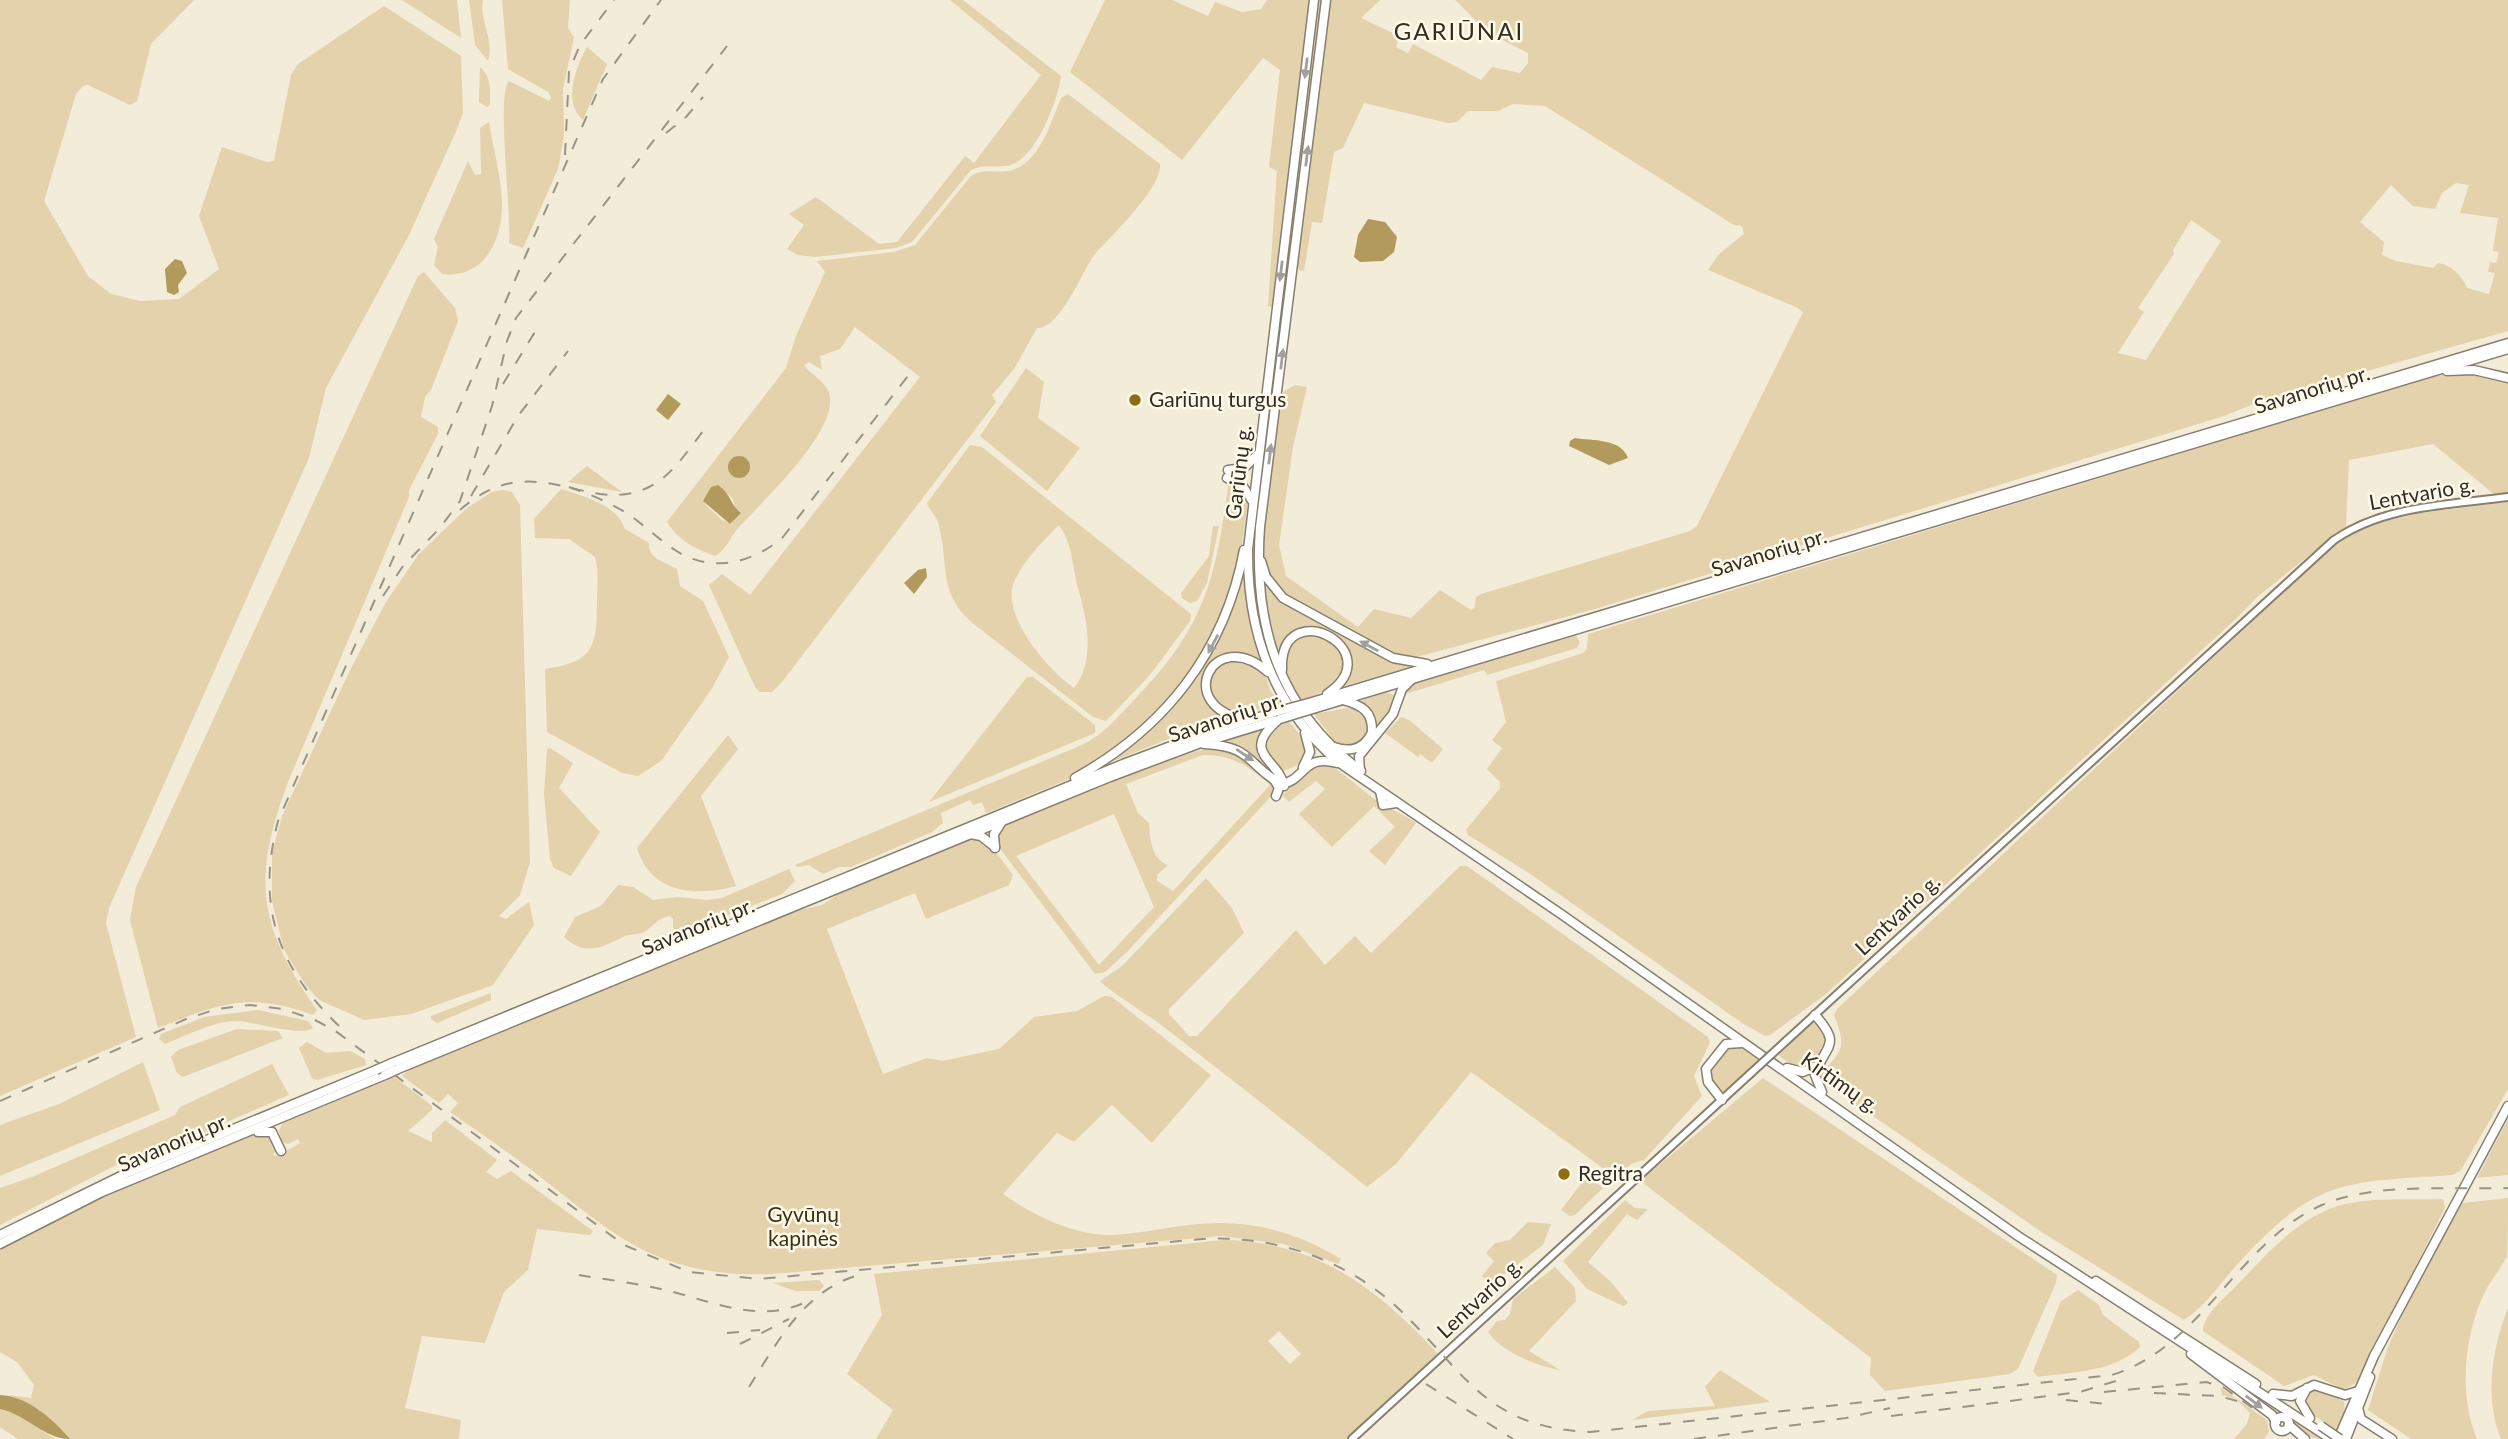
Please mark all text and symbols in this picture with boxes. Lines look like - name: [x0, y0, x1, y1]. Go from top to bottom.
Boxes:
- district label: GARIŪNAI: [1394, 16, 1524, 45]
- one-way arrow: [1300, 57, 1311, 79]
- one-way arrow: [1301, 145, 1312, 167]
- one-way arrow: [1275, 260, 1286, 282]
- one-way arrow: [1276, 348, 1287, 370]
- street label: Savanorių pr.: [2251, 359, 2372, 418]
- place label: Gariūnų turgus: [1149, 386, 1286, 411]
- marker: Gariūnų turgus: [1127, 392, 1143, 408]
- street label: Gariūnų g.: [1219, 423, 1256, 520]
- one-way arrow: [1265, 442, 1276, 464]
- street label: Lentvario g.: [2367, 471, 2477, 514]
- street label: Savanorių pr.: [1708, 522, 1829, 581]
- one-way arrow: [1207, 634, 1218, 654]
- one-way arrow: [1359, 640, 1379, 651]
- street label: Savanorių pr.: [1165, 686, 1286, 747]
- one-way arrow: [1236, 748, 1254, 762]
- street label: Lentvario g.: [1849, 868, 1945, 960]
- street label: Savanorių pr.: [637, 892, 757, 960]
- street label: Kirtimų g.: [1797, 1046, 1885, 1118]
- street label: Savanorių pr.: [114, 1107, 233, 1176]
- place label: Regitra: [1578, 1160, 1643, 1185]
- marker: Regitra: [1556, 1166, 1572, 1182]
- park label: Gyvūnų kapinės: [767, 1201, 839, 1250]
- street label: Lentvario g.: [1431, 1251, 1527, 1343]
- one-way arrow: [2245, 1395, 2264, 1409]

